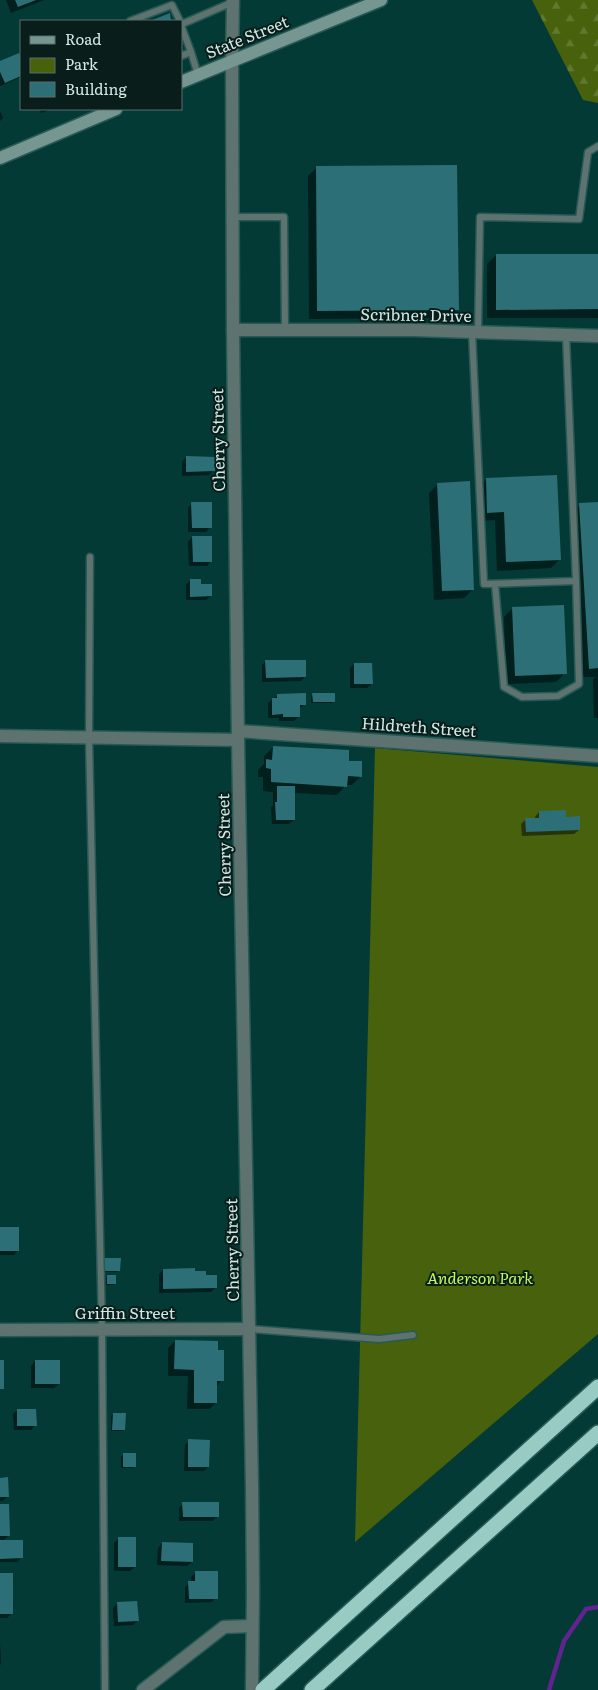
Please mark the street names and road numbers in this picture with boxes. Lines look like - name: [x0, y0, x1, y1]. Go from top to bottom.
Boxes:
- street label: State Street: [202, 8, 292, 64]
- street label: Scribner Drive: [360, 301, 472, 327]
- street label: Cherry Street: [204, 388, 230, 492]
- street label: Hildreth Street: [361, 710, 478, 742]
- street label: Cherry Street: [210, 793, 236, 897]
- street label: Cherry Street: [218, 1198, 244, 1302]
- street label: Griffin Street: [75, 1300, 176, 1324]

